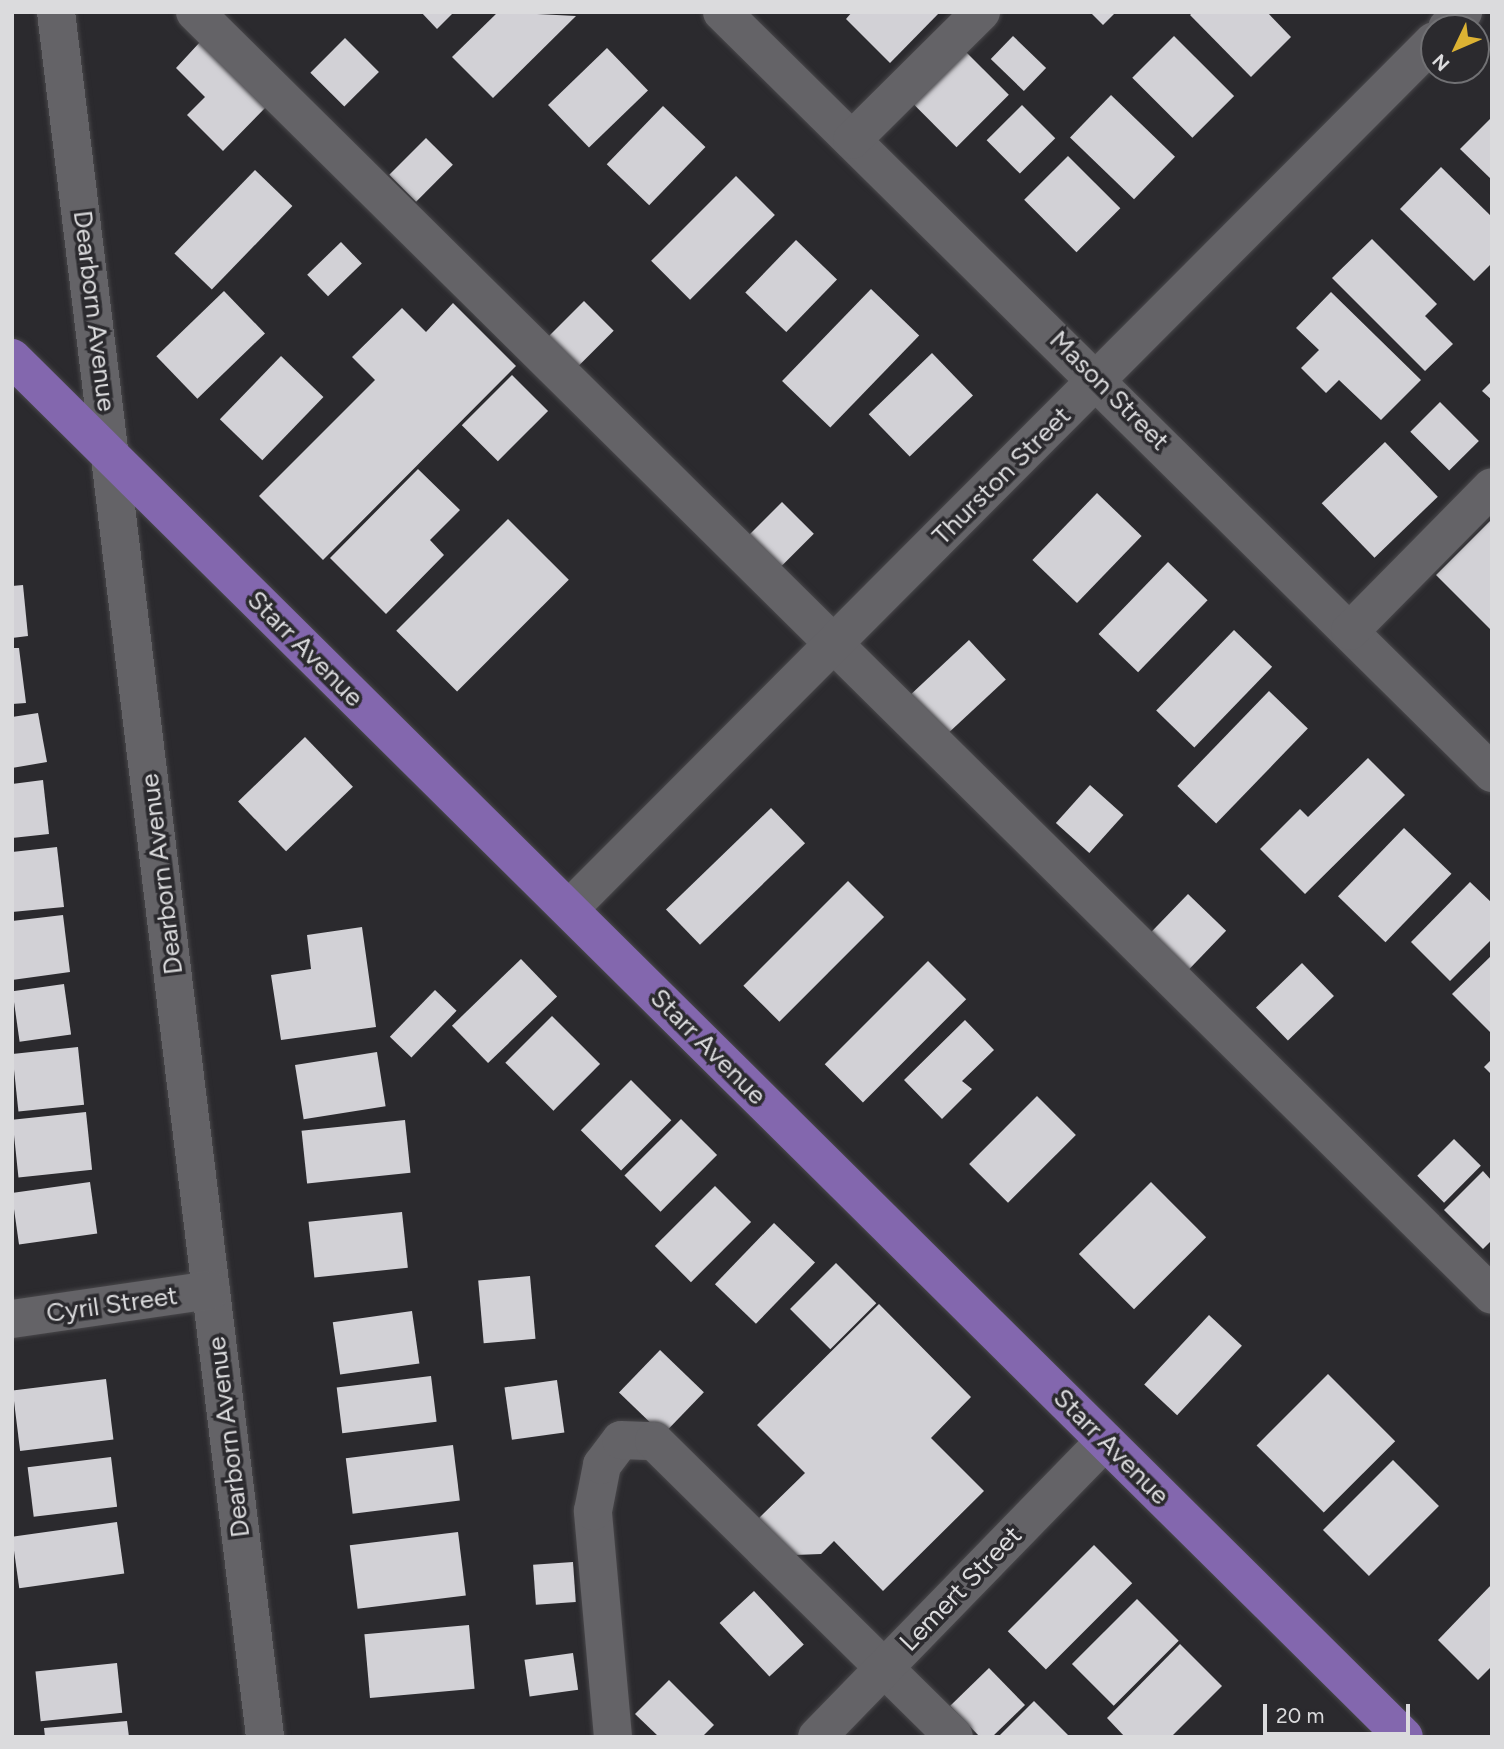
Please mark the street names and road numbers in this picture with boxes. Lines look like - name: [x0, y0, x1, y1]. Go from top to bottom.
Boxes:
- street label: Dearborn Avenue: [66, 209, 122, 413]
- street label: Mason Street: [1043, 325, 1175, 457]
- street label: Thurston Street: [926, 400, 1078, 552]
- street label: Starr Avenue: [241, 585, 369, 713]
- street label: Dearborn Avenue: [134, 772, 190, 976]
- street label: Starr Avenue: [644, 983, 772, 1111]
- street label: Cyril Street: [44, 1280, 180, 1330]
- street label: Dearborn Avenue: [201, 1335, 257, 1539]
- street label: Starr Avenue: [1047, 1383, 1175, 1511]
- street label: Lemert Street: [894, 1520, 1028, 1658]

